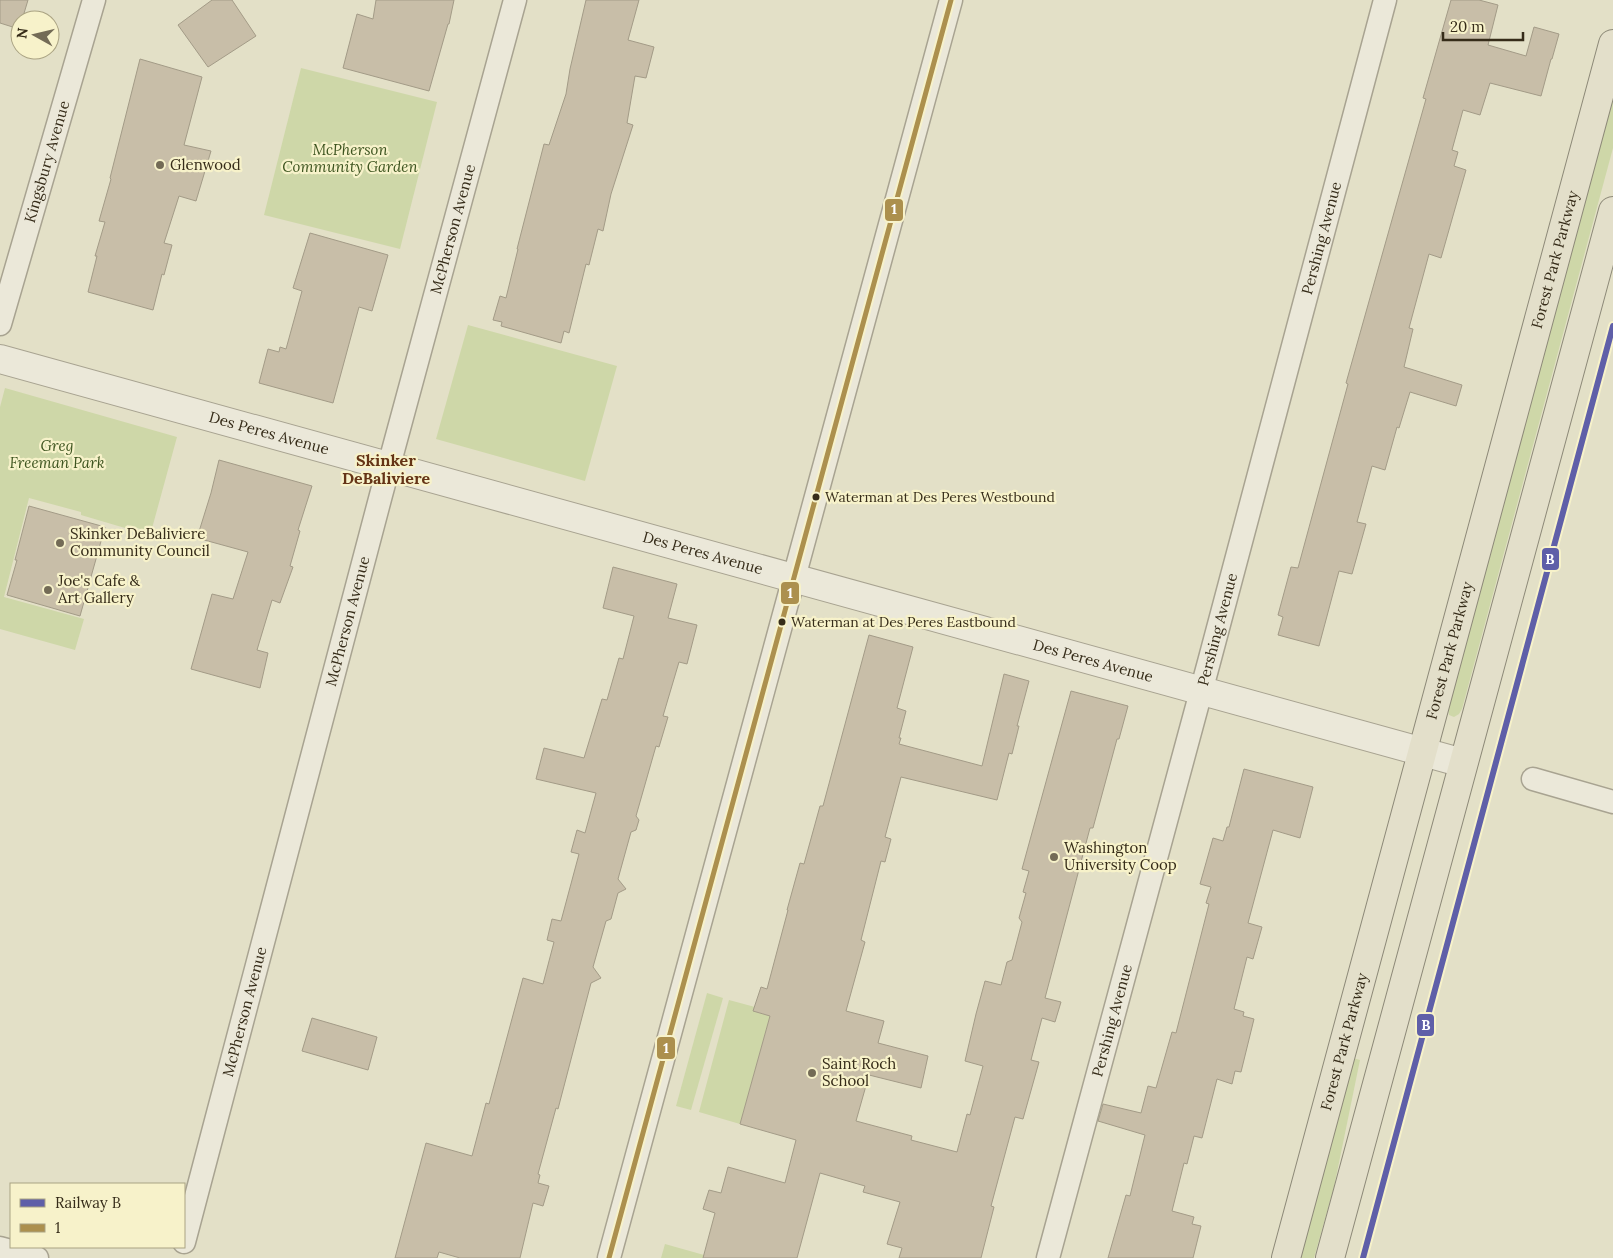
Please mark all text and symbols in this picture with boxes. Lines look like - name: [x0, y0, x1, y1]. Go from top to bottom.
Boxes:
- north arrow: [10, 10, 60, 60]
- scale bar: [1443, 10, 1523, 42]
- text: 20 m: [1450, 17, 1485, 36]
- text: N: [12, 26, 32, 40]
- street label: Kingsbury Avenue: [20, 98, 73, 225]
- park label: McPherson Community Garden: [282, 140, 418, 176]
- place label: Glenwood: [170, 155, 241, 174]
- marker: Glenwood: [154, 159, 166, 171]
- street label: McPherson Avenue: [426, 162, 479, 296]
- street label: Pershing Avenue: [1297, 179, 1345, 296]
- street label: Forest Park Parkway: [1527, 188, 1582, 330]
- line badge: 1: [884, 198, 904, 222]
- text: 1: [891, 200, 897, 218]
- street label: Des Peres Avenue: [207, 407, 331, 458]
- park label: Greg Freeman Park: [9, 436, 105, 472]
- district label: Skinker DeBaliviere: [342, 450, 430, 488]
- place label: Waterman at Des Peres Westbound: [825, 488, 1055, 506]
- marker: Waterman at Des Peres Westbound: [811, 492, 821, 502]
- place label: Skinker DeBaliviere Community Council: [70, 524, 210, 560]
- street label: Des Peres Avenue: [641, 527, 765, 578]
- marker: Skinker DeBaliviere Community Council: [54, 537, 66, 549]
- line badge: B: [1541, 547, 1560, 571]
- text: B: [1545, 550, 1555, 568]
- street label: McPherson Avenue: [321, 554, 373, 688]
- place label: Joe's Cafe & Art Gallery: [57, 571, 141, 607]
- street label: Pershing Avenue: [1193, 571, 1241, 688]
- street label: Forest Park Parkway: [1421, 579, 1477, 721]
- line badge: 1: [780, 581, 800, 605]
- marker: Joe's Cafe & Art Gallery: [42, 584, 54, 596]
- text: 1: [787, 584, 793, 602]
- place label: Waterman at Des Peres Eastbound: [791, 613, 1016, 631]
- marker: Waterman at Des Peres Eastbound: [777, 617, 787, 627]
- street label: Des Peres Avenue: [1031, 635, 1155, 686]
- place label: Washington University Coop: [1064, 838, 1177, 874]
- marker: Washington University Coop: [1048, 851, 1060, 863]
- street label: McPherson Avenue: [218, 945, 270, 1079]
- street label: Pershing Avenue: [1087, 962, 1136, 1079]
- street label: Forest Park Parkway: [1316, 971, 1371, 1113]
- line badge: B: [1416, 1013, 1435, 1037]
- text: B: [1421, 1016, 1431, 1034]
- line badge: 1: [656, 1036, 676, 1060]
- text: 1: [663, 1039, 669, 1057]
- place label: Saint Roch School: [822, 1054, 896, 1090]
- marker: Saint Roch School: [806, 1067, 818, 1079]
- legend: [10, 1183, 185, 1248]
- text: Railway B: [55, 1193, 121, 1212]
- text: 1: [55, 1218, 60, 1237]

